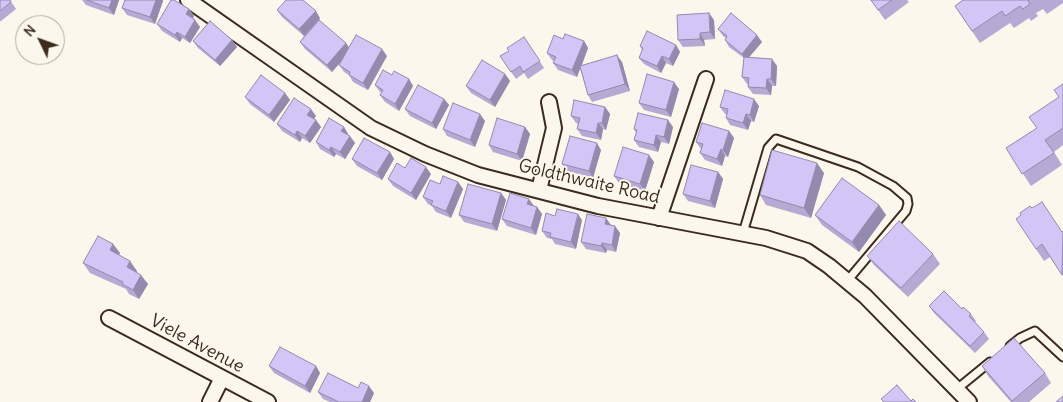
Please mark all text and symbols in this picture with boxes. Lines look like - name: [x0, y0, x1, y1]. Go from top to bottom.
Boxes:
- north arrow: [15, 15, 65, 65]
- text: N: [20, 21, 40, 40]
- street label: Goldthwaite Road: [516, 155, 662, 209]
- street label: Viele Avenue: [146, 310, 248, 378]

